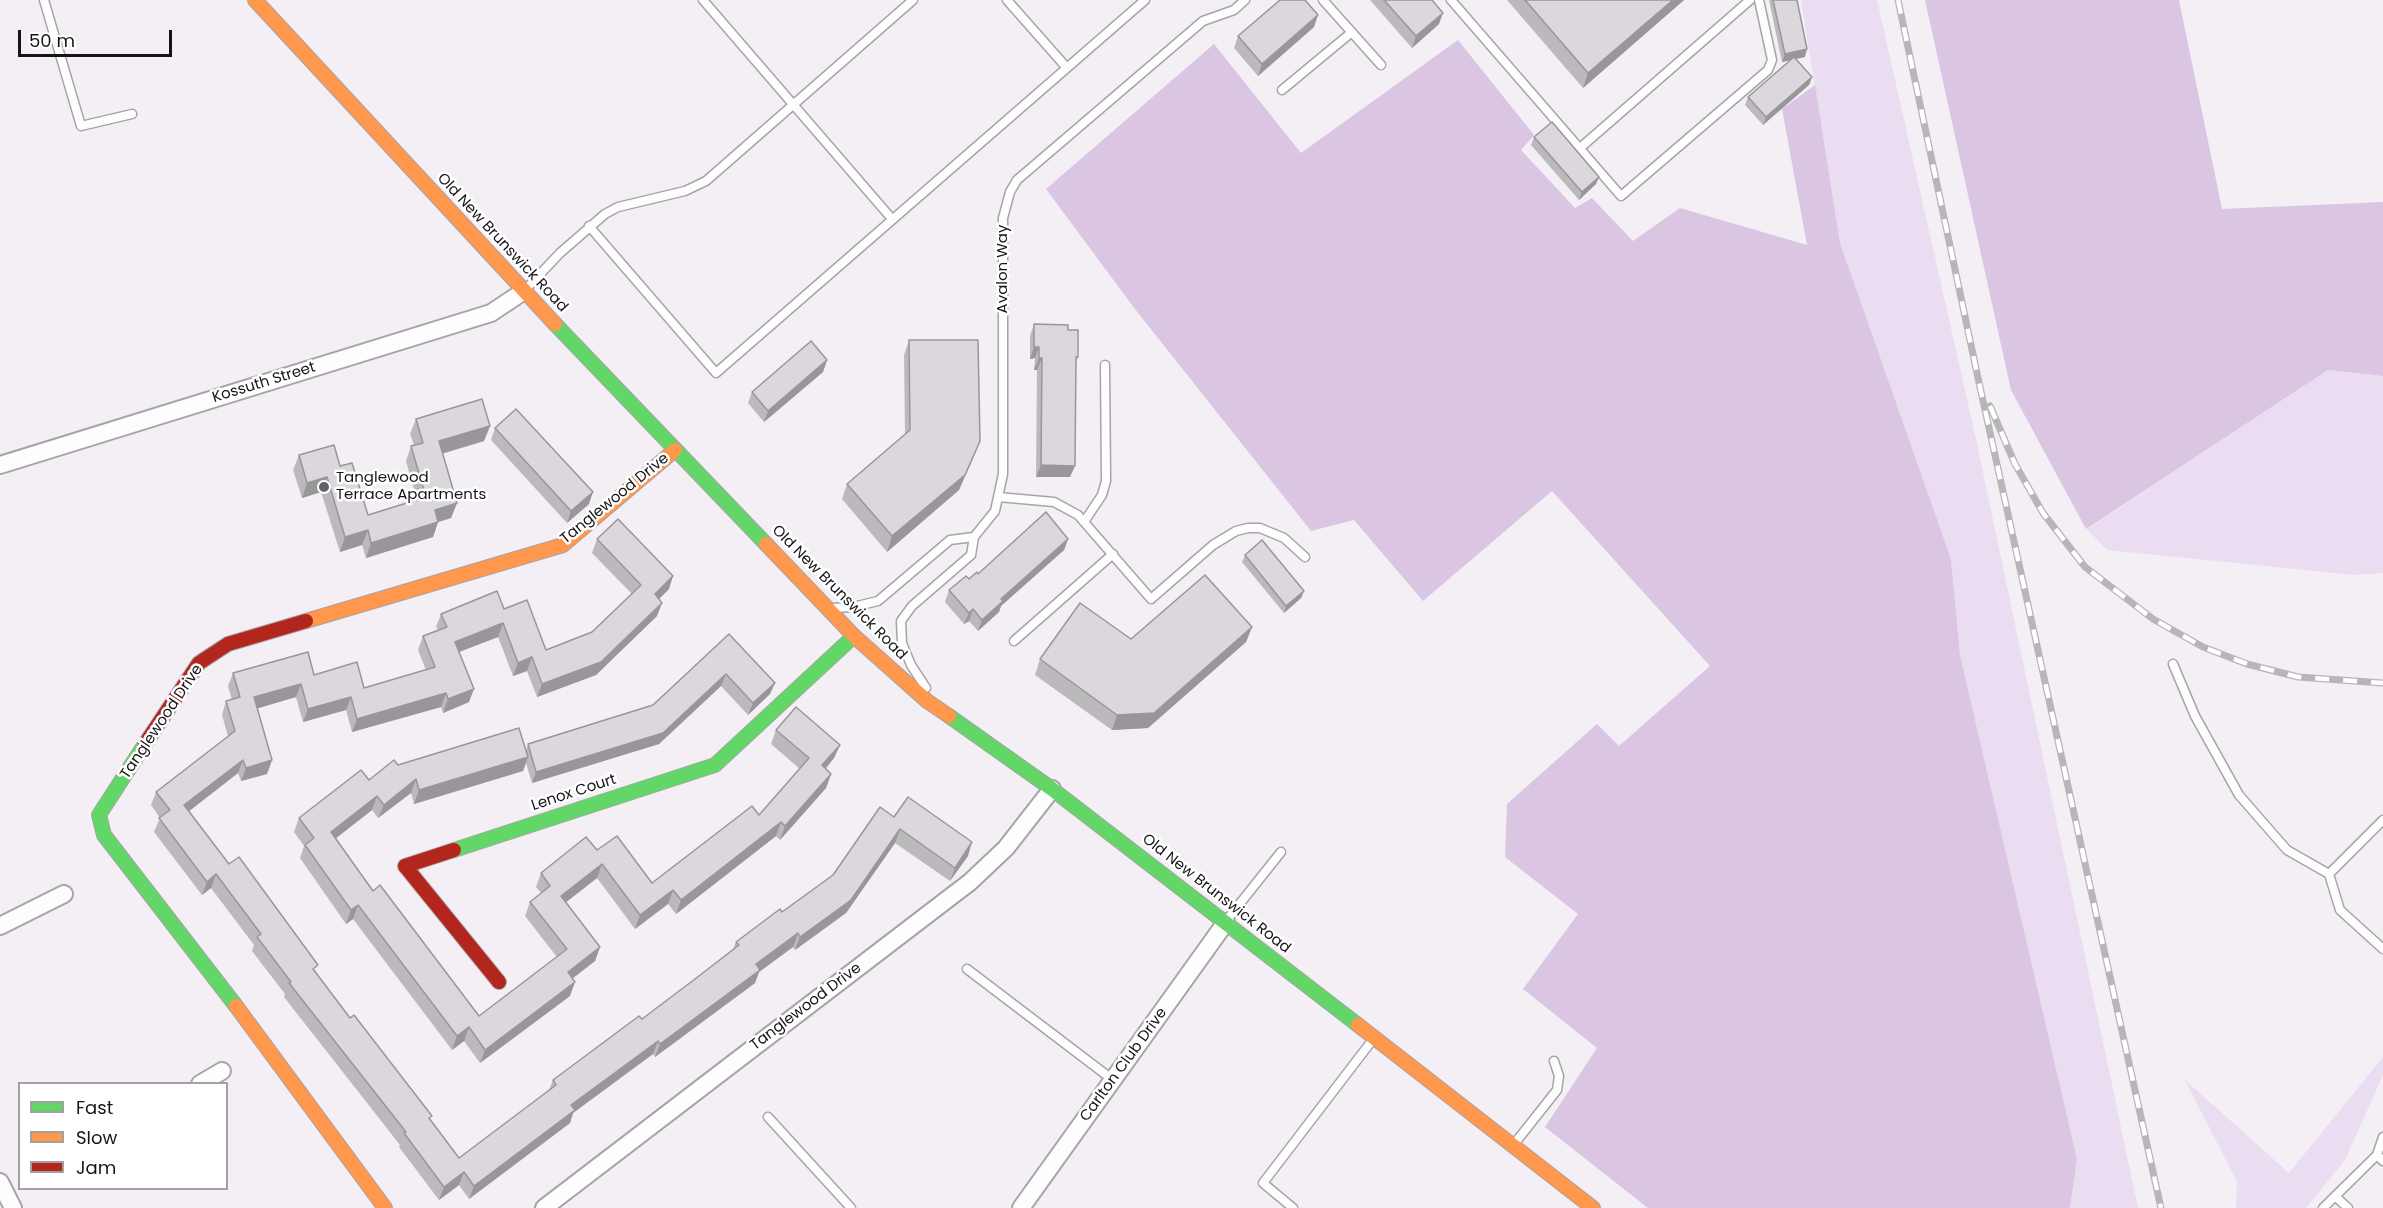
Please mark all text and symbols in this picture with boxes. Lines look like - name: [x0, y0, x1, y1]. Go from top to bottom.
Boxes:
- scale bar: [21, 18, 176, 56]
- text: 50 m: [29, 28, 75, 53]
- street label: Old New Brunswick Road: [433, 170, 571, 316]
- street label: Avalon Way: [994, 225, 1012, 313]
- street label: Kossuth Street: [210, 359, 318, 407]
- street label: Tanglewood Drive: [557, 450, 673, 548]
- place label: Tanglewood Terrace Apartments: [336, 469, 486, 504]
- marker: Tanglewood Terrace Apartments: [317, 480, 331, 494]
- street label: Old New Brunswick Road: [768, 522, 910, 664]
- street label: Tanglewood Drive: [117, 661, 207, 783]
- street label: Lenox Court: [529, 771, 619, 815]
- street label: Old New Brunswick Road: [1138, 830, 1294, 958]
- street label: Tanglewood Drive: [747, 959, 865, 1055]
- street label: Carlton Club Drive: [1077, 1005, 1171, 1125]
- legend: [18, 1082, 228, 1190]
- text: Fast: [76, 1095, 113, 1120]
- text: Slow: [76, 1125, 117, 1150]
- text: Jam: [76, 1155, 116, 1180]

